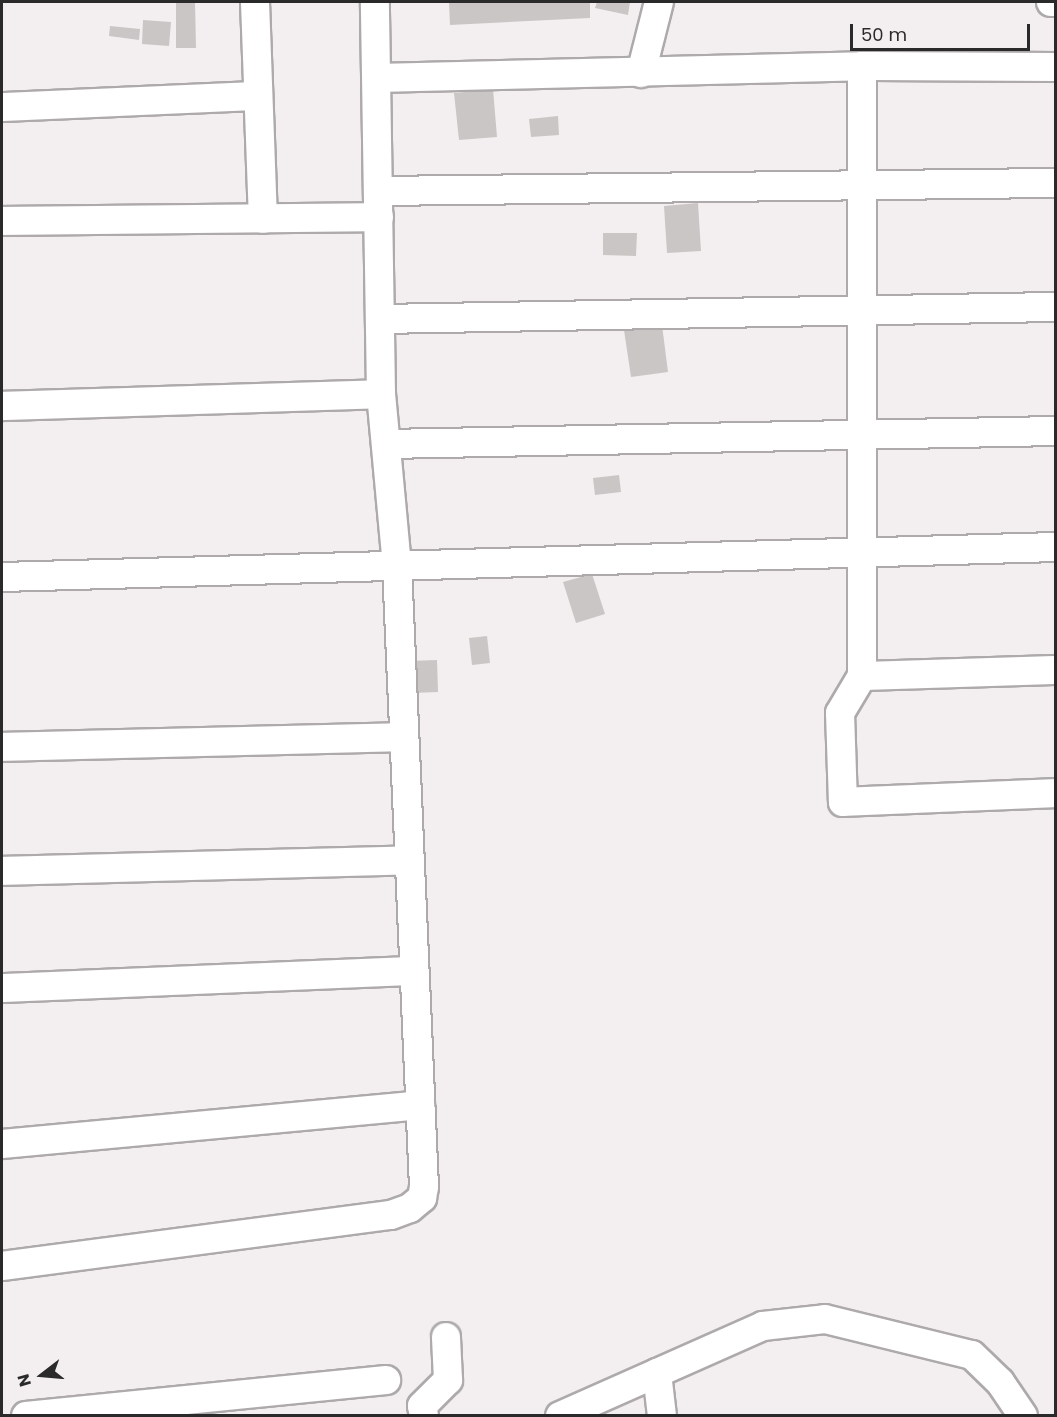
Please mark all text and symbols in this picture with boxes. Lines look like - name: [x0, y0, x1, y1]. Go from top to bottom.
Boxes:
- scale bar: [853, 12, 1033, 50]
- text: 50 m: [861, 22, 907, 47]
- north arrow: [12, 1345, 72, 1405]
- text: N: [12, 1371, 37, 1389]

